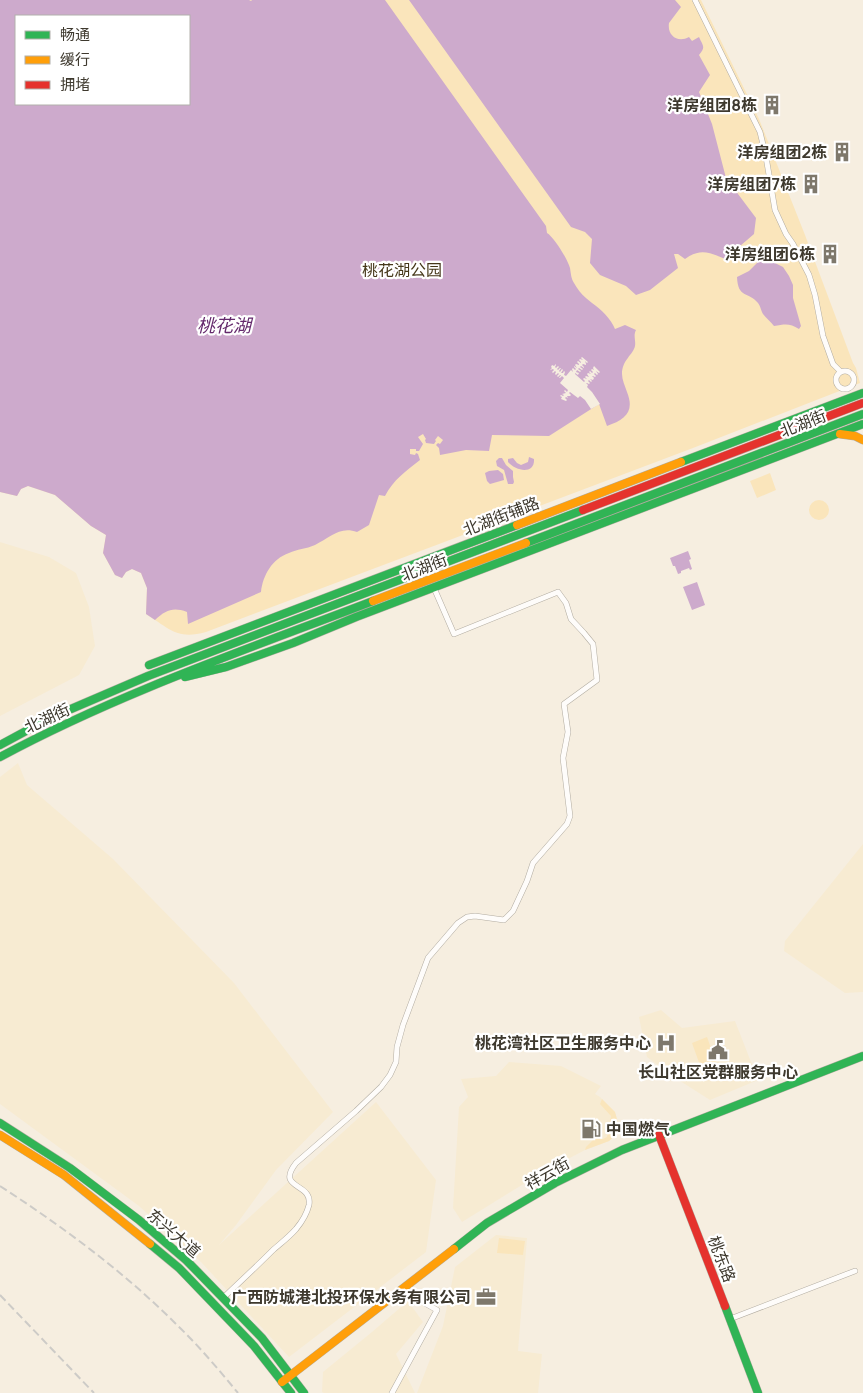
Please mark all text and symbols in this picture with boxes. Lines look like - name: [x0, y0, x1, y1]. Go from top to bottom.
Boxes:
- legend: [15, 15, 190, 105]
- text: 畅通: [60, 24, 90, 45]
- text: 缓行: [60, 49, 90, 70]
- text: 拥堵: [60, 74, 90, 95]
- place label: 洋房组团8栋: [667, 94, 757, 116]
- building icon: 洋房组团8栋: [761, 94, 783, 116]
- place label: 洋房组团2栋: [737, 141, 827, 163]
- building icon: 洋房组团2栋: [831, 141, 853, 163]
- place label: 洋房组团7栋: [707, 173, 796, 195]
- building icon: 洋房组团7栋: [800, 173, 822, 195]
- place label: 洋房组团6栋: [725, 243, 815, 265]
- building icon: 洋房组团6栋: [819, 243, 841, 265]
- park label: 桃花湖公园: [362, 259, 442, 281]
- water label: 桃花湖: [197, 313, 254, 337]
- street label: 北湖街: [777, 404, 829, 442]
- street label: 北湖街辅路: [460, 491, 542, 541]
- street label: 北湖街: [398, 548, 450, 586]
- street label: 北湖街: [21, 698, 73, 738]
- place label: 桃花湾社区卫生服务中心: [475, 1032, 651, 1054]
- hospital icon: 桃花湾社区卫生服务中心: [655, 1032, 677, 1054]
- public building icon: 长山社区党群服务中心: [707, 1039, 729, 1061]
- place label: 长山社区党群服务中心: [638, 1061, 798, 1083]
- fuel station icon: 中国燃气: [580, 1118, 602, 1140]
- place label: 中国燃气: [606, 1118, 670, 1140]
- street label: 祥云街: [521, 1152, 573, 1194]
- street label: 东兴大道: [143, 1204, 205, 1262]
- street label: 桃东路: [703, 1233, 741, 1285]
- place label: 广西防城港北投环保水务有限公司: [231, 1286, 471, 1308]
- office icon: 广西防城港北投环保水务有限公司: [475, 1286, 497, 1308]

